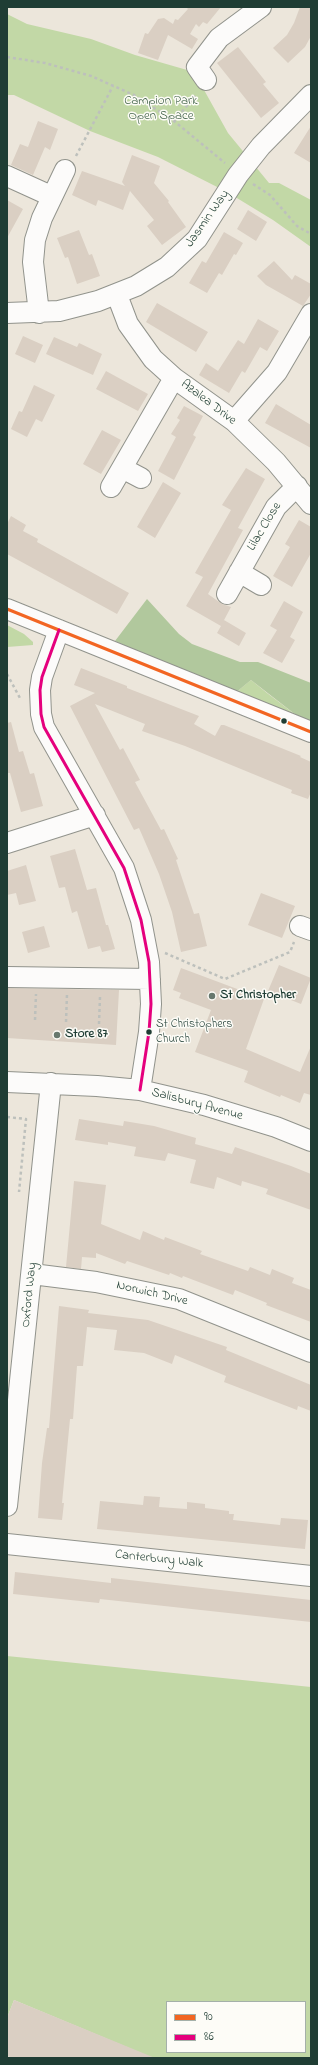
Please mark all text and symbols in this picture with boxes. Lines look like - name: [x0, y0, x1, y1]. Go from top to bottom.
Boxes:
- park label: Campion Park Open Space: [124, 94, 198, 125]
- street label: Jasmin Way: [183, 187, 233, 251]
- street label: Azalea Drive: [177, 377, 239, 429]
- street label: Lilac Close: [244, 500, 286, 554]
- unlabelled marker: [279, 716, 289, 726]
- place label: St Christopher: [220, 988, 296, 1004]
- marker: St Christopher: [207, 991, 217, 1001]
- place label: St Christophers Church: [156, 1018, 232, 1046]
- place label: Store 87: [65, 1027, 108, 1043]
- marker: St Christophers Church: [144, 1027, 154, 1037]
- marker: Store 87: [52, 1030, 62, 1040]
- street label: Salisbury Avenue: [150, 1085, 244, 1125]
- street label: Oxford Way: [19, 1262, 41, 1328]
- street label: Norwich Drive: [115, 1278, 189, 1310]
- street label: Canterbury Walk: [114, 1548, 204, 1572]
- legend: [166, 2001, 306, 2053]
- text: 90: [204, 2008, 213, 2026]
- text: 86: [204, 2028, 214, 2046]

